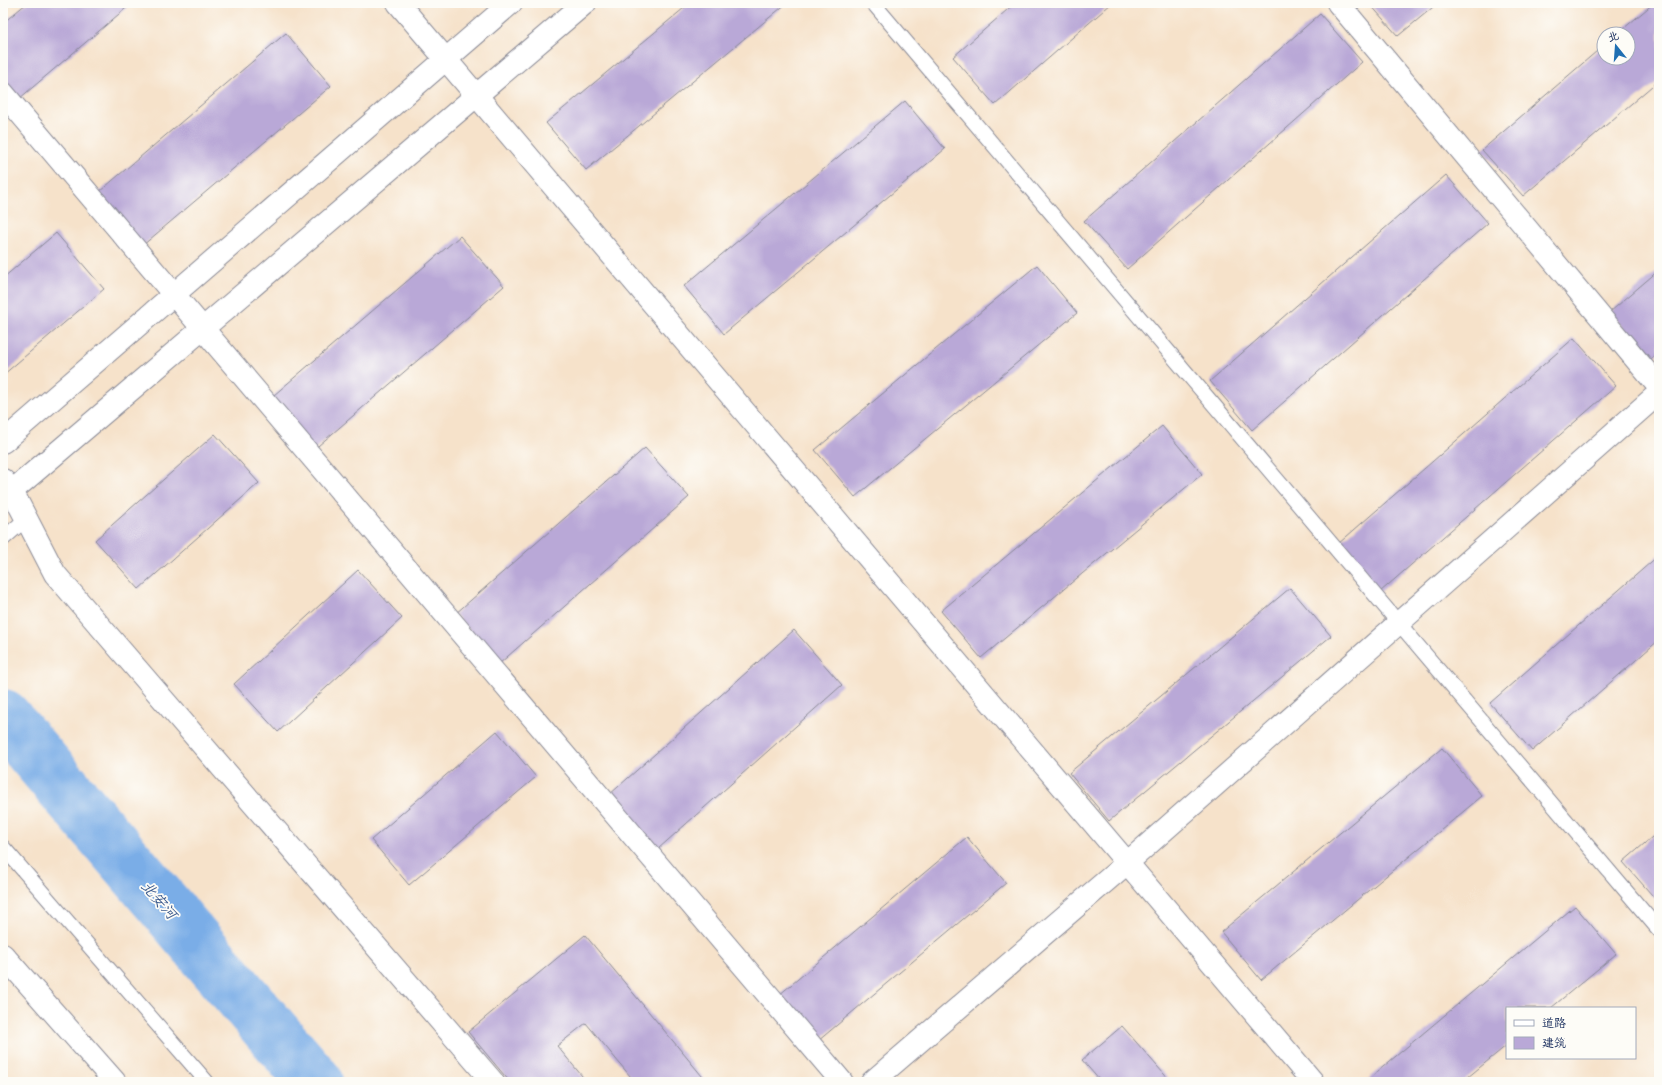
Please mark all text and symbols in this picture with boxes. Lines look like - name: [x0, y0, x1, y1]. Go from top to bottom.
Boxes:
- north arrow: [1596, 26, 1636, 66]
- text: 北: [1606, 29, 1620, 45]
- water label: 北安河: [137, 877, 183, 926]
- legend: [1506, 1007, 1636, 1059]
- text: 道路: [1542, 1016, 1566, 1031]
- text: 建筑: [1542, 1036, 1566, 1051]

